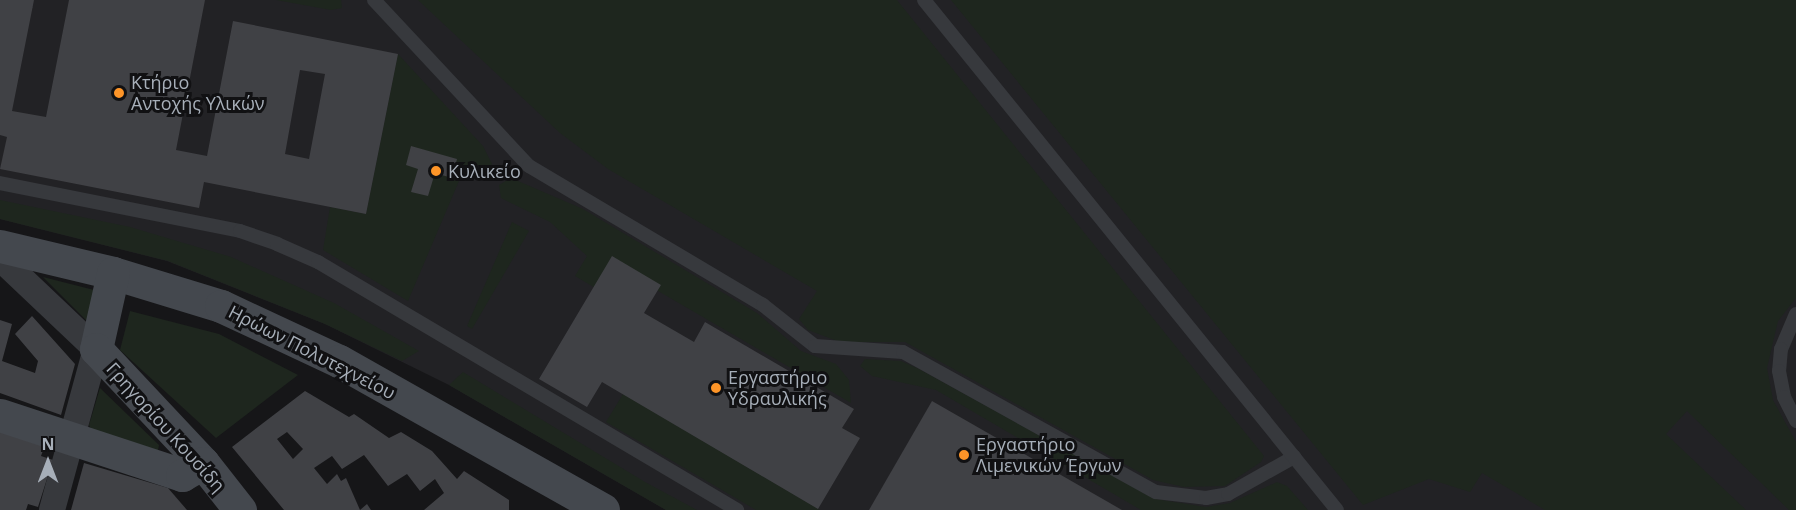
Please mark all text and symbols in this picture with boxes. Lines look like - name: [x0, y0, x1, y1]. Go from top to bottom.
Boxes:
- place label: Κτήριο Αντοχής Υλικών: [131, 72, 265, 115]
- marker: Κτήριο Αντοχής Υλικών: [112, 86, 126, 100]
- place label: Κυλικείο: [448, 160, 521, 182]
- marker: Κυλικείο: [429, 164, 443, 178]
- street label: Ηρώων Πολυτεχνείου: [225, 301, 399, 403]
- street label: Γρηγορίου Κουσίδη: [102, 358, 230, 496]
- place label: Εργαστήριο Υδραυλικής: [728, 367, 827, 410]
- marker: Εργαστήριο Υδραυλικής: [709, 381, 723, 395]
- north arrow: [18, 432, 78, 492]
- text: N: [41, 433, 55, 455]
- place label: Εργαστήριο Λιμενικών Έργων: [976, 434, 1121, 476]
- marker: Εργαστήριο Λιμενικών Έργων: [957, 448, 971, 462]

